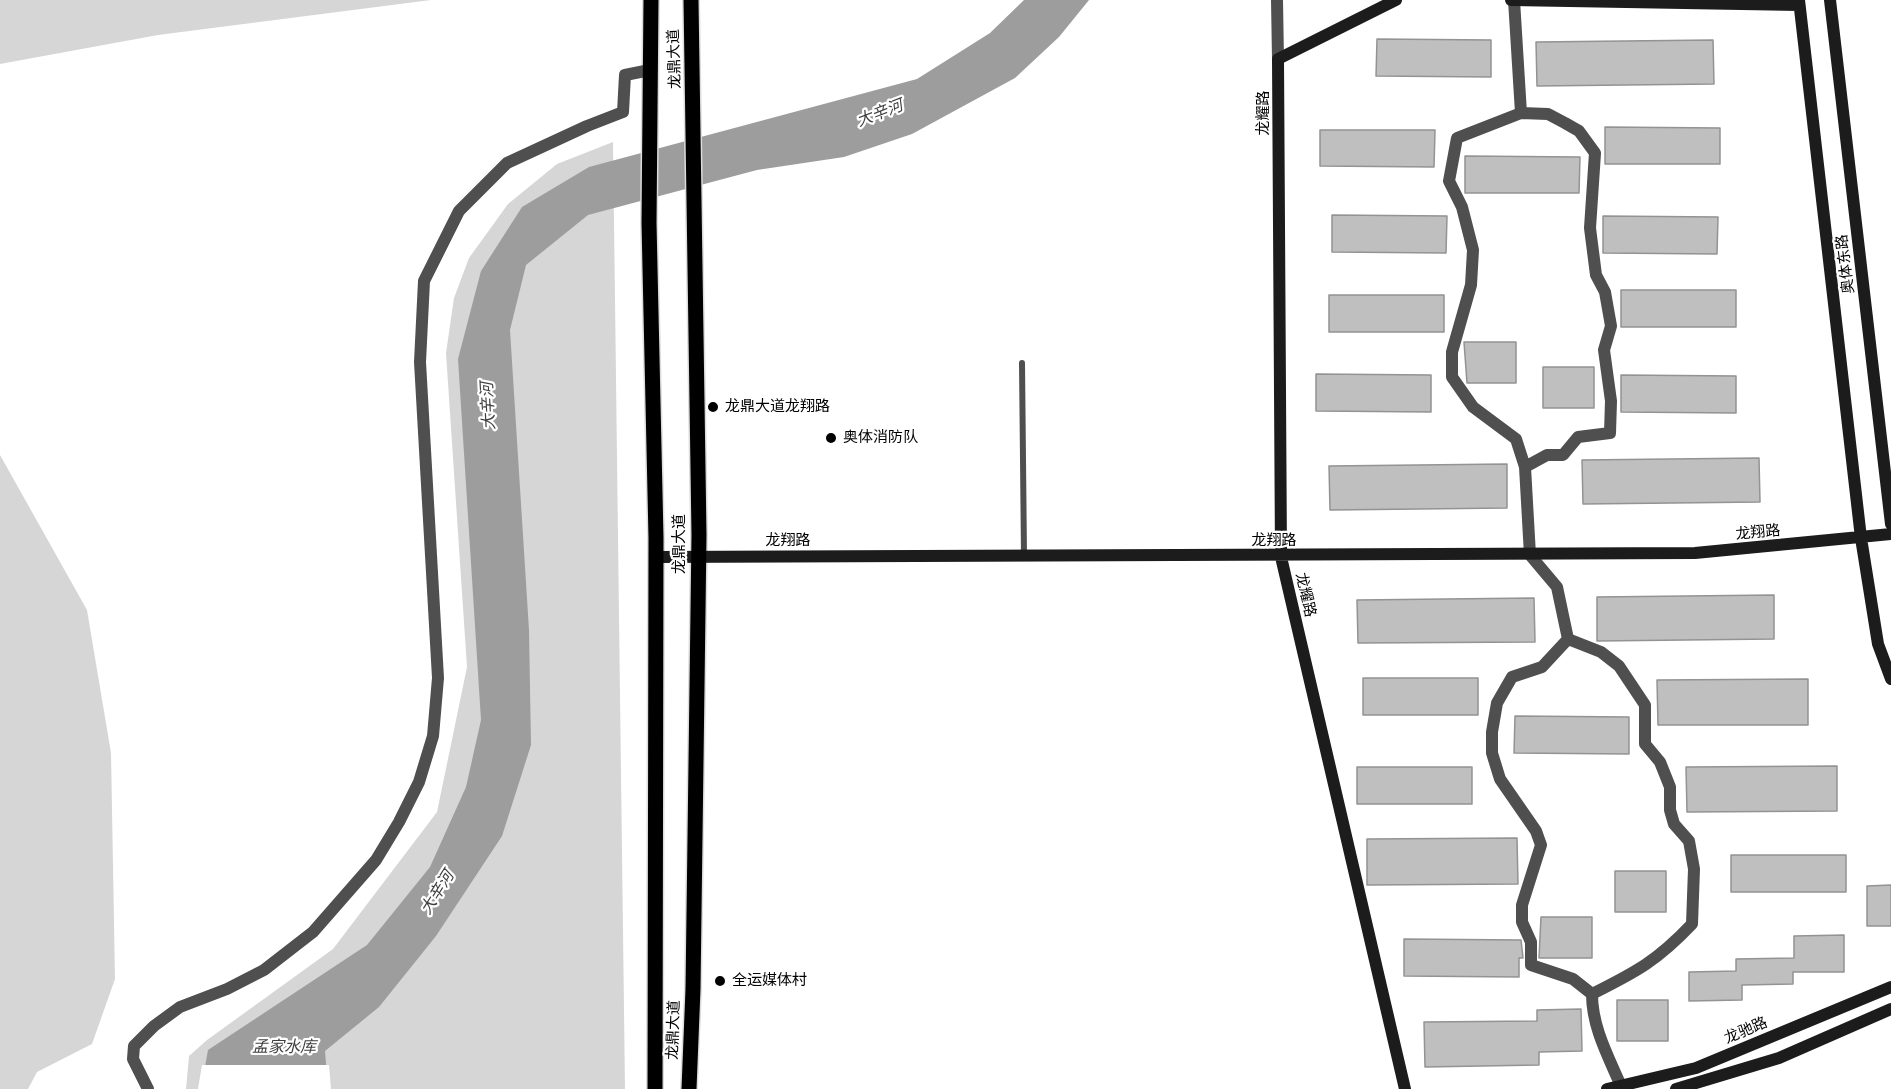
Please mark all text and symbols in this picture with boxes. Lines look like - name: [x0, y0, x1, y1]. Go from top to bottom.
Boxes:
- street label: 龙鼎大道: [665, 29, 685, 89]
- street label: 龙耀路: [1255, 91, 1273, 135]
- water label: 大辛河: [854, 96, 906, 132]
- street label: 奥体东路: [1833, 233, 1859, 295]
- water label: 大辛河: [478, 382, 500, 430]
- place label: 龙鼎大道龙翔路: [725, 398, 830, 416]
- marker: 龙鼎大道龙翔路: [706, 400, 720, 414]
- place label: 奥体消防队: [843, 429, 918, 447]
- marker: 奥体消防队: [824, 431, 838, 445]
- street label: 龙鼎大道: [671, 514, 689, 574]
- street label: 龙翔路: [1735, 522, 1781, 544]
- street label: 龙翔路: [766, 532, 810, 550]
- street label: 龙翔路: [1252, 532, 1296, 550]
- street label: 龙耀路: [1291, 571, 1319, 619]
- water label: 大辛河: [417, 868, 459, 918]
- place label: 全运媒体村: [732, 972, 807, 990]
- marker: 全运媒体村: [713, 974, 727, 988]
- street label: 龙鼎大道: [664, 1000, 684, 1060]
- street label: 龙驰路: [1722, 1014, 1770, 1048]
- water label: 孟家水库: [252, 1038, 316, 1058]

